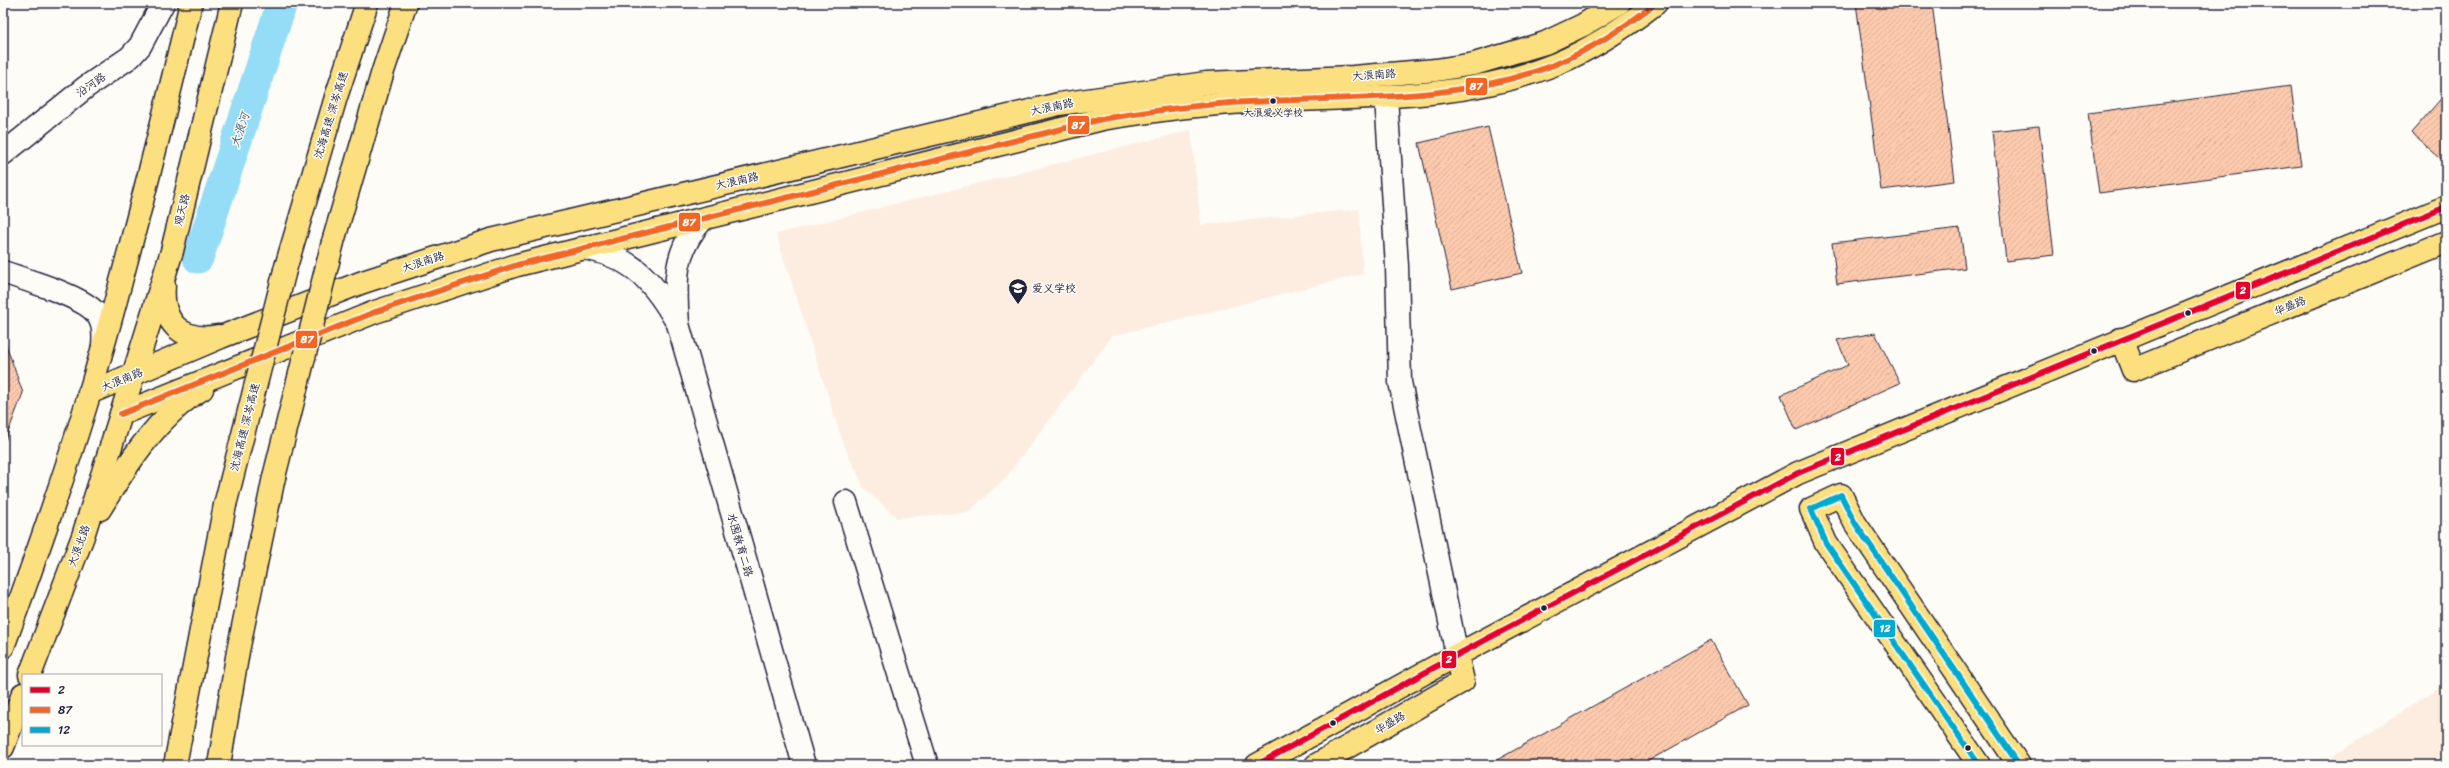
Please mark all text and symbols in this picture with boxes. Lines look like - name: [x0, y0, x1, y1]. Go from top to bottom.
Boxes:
- street label: 大浪南路: [1351, 64, 1397, 86]
- street label: 沿河路: [72, 68, 110, 102]
- street label: 沈海高速 深岑高速: [309, 69, 353, 161]
- line badge: 87: [1465, 77, 1488, 96]
- text: 87: [1469, 77, 1484, 96]
- street label: 大浪南路: [1029, 93, 1075, 121]
- marker: 大浪爱义学校: [1268, 96, 1278, 106]
- place label: 大浪爱义学校: [1243, 104, 1303, 122]
- water label: 大浪河: [224, 108, 257, 151]
- line badge: 87: [1067, 115, 1090, 135]
- text: 87: [1071, 116, 1086, 135]
- street label: 大浪南路: [713, 167, 761, 195]
- street label: 观天路: [169, 192, 195, 228]
- line badge: 87: [678, 212, 701, 232]
- text: 87: [682, 213, 697, 232]
- street label: 大浪南路: [399, 246, 447, 278]
- school or university icon: 爱义学校: [1007, 277, 1029, 305]
- place label: 爱义学校: [1032, 279, 1076, 298]
- line badge: 2: [2235, 281, 2251, 300]
- text: 2: [2239, 281, 2247, 300]
- street label: 华盛路: [2271, 291, 2309, 321]
- unlabelled marker: [2183, 308, 2193, 318]
- line badge: 87: [295, 330, 318, 349]
- text: 87: [300, 330, 315, 349]
- unlabelled marker: [2089, 346, 2099, 356]
- street label: 大浪南路: [98, 363, 146, 397]
- street label: 沈海高速 深岑高速: [225, 381, 265, 473]
- line badge: 2: [1830, 447, 1845, 466]
- text: 2: [1834, 448, 1842, 467]
- street label: 水围教育二路: [722, 511, 758, 579]
- street label: 大浪北路: [63, 522, 95, 570]
- unlabelled marker: [1539, 603, 1549, 613]
- line badge: 12: [1873, 619, 1896, 638]
- text: 12: [1879, 619, 1891, 638]
- line badge: 2: [1441, 650, 1457, 669]
- text: 2: [1445, 650, 1453, 669]
- legend: [22, 674, 162, 746]
- text: 2: [58, 679, 65, 701]
- text: 87: [58, 699, 73, 721]
- street label: 华盛路: [1371, 707, 1409, 739]
- unlabelled marker: [1328, 718, 1338, 728]
- text: 12: [58, 719, 70, 741]
- unlabelled marker: [1963, 743, 1973, 753]

